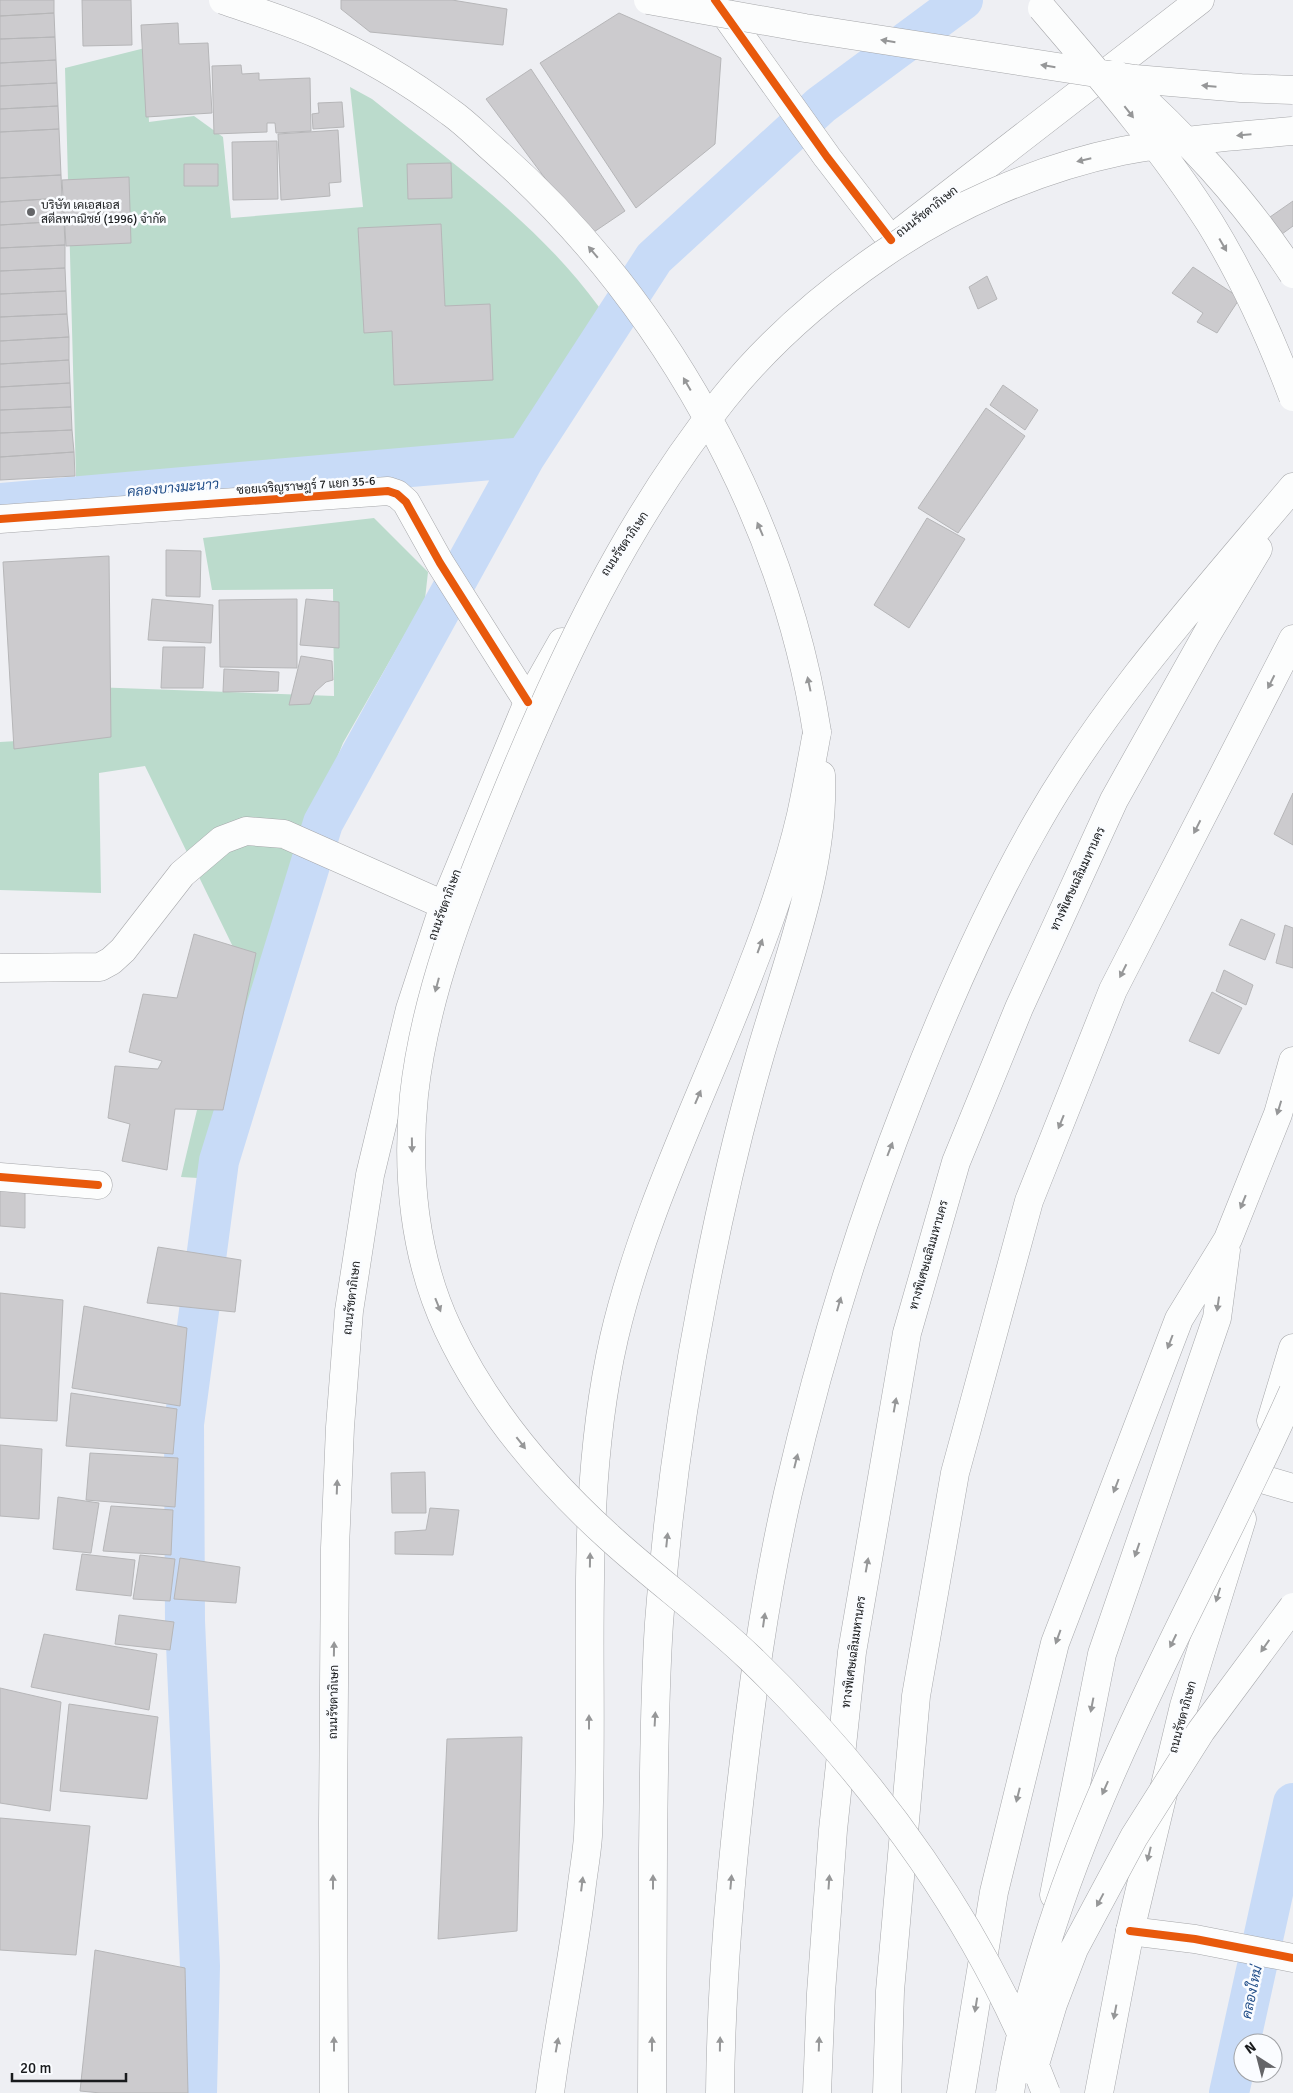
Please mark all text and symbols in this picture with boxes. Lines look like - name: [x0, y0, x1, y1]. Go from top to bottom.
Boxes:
- one-way arrow: [879, 37, 895, 45]
- one-way arrow: [1040, 62, 1056, 70]
- one-way arrow: [1201, 82, 1217, 90]
- one-way arrow: [1124, 106, 1135, 119]
- one-way arrow: [1236, 132, 1252, 140]
- one-way arrow: [1077, 156, 1092, 164]
- street label: ถนนรัชดาภิเษก: [893, 183, 961, 241]
- place label: บริษัท เคเอสเอส สตีลพาณิชย์ (1996) จำกัด: [41, 198, 166, 227]
- marker: บริษัท เคเอสเอส สตีลพาณิชย์ (1996) จำกัด: [25, 206, 37, 218]
- one-way arrow: [1218, 239, 1227, 252]
- one-way arrow: [588, 245, 599, 258]
- one-way arrow: [682, 378, 691, 391]
- street label: ซอยเจริญราษฎร์ 7 แยก 35-6: [236, 473, 376, 498]
- water label: คลองบางมะนาว: [126, 476, 220, 500]
- street label: ถนนรัชดาภิเษก: [598, 509, 652, 579]
- one-way arrow: [756, 522, 764, 536]
- one-way arrow: [1267, 675, 1275, 689]
- one-way arrow: [805, 676, 813, 691]
- one-way arrow: [1193, 820, 1201, 834]
- street label: ทางพิเศษเฉลิมมหานคร: [1047, 824, 1109, 933]
- street label: ถนนรัชดาภิเษก: [425, 867, 465, 943]
- one-way arrow: [757, 939, 764, 954]
- one-way arrow: [1119, 964, 1127, 979]
- one-way arrow: [433, 978, 441, 993]
- one-way arrow: [695, 1090, 703, 1104]
- one-way arrow: [1275, 1101, 1283, 1116]
- one-way arrow: [1057, 1114, 1064, 1129]
- one-way arrow: [408, 1138, 416, 1154]
- one-way arrow: [886, 1142, 894, 1157]
- one-way arrow: [1238, 1194, 1246, 1209]
- street label: ทางพิเศษเฉลิมมหานคร: [906, 1198, 952, 1312]
- street label: ถนนรัชดาภิเษก: [340, 1260, 364, 1336]
- one-way arrow: [835, 1296, 843, 1311]
- one-way arrow: [1214, 1297, 1222, 1313]
- one-way arrow: [434, 1298, 442, 1312]
- one-way arrow: [1166, 1335, 1173, 1350]
- one-way arrow: [891, 1396, 899, 1412]
- one-way arrow: [516, 1436, 527, 1449]
- one-way arrow: [792, 1453, 800, 1468]
- one-way arrow: [1112, 1478, 1119, 1493]
- one-way arrow: [334, 1479, 342, 1495]
- one-way arrow: [664, 1531, 672, 1547]
- one-way arrow: [1133, 1542, 1141, 1557]
- one-way arrow: [586, 1551, 594, 1567]
- one-way arrow: [864, 1556, 872, 1572]
- one-way arrow: [1214, 1588, 1222, 1603]
- street label: ทางพิเศษเฉลิมมหานคร: [839, 1595, 869, 1709]
- one-way arrow: [760, 1611, 768, 1627]
- one-way arrow: [1054, 1630, 1061, 1645]
- one-way arrow: [1169, 1634, 1177, 1648]
- one-way arrow: [1260, 1639, 1270, 1653]
- one-way arrow: [330, 1641, 338, 1657]
- street label: ถนนรัชดาภิเษก: [326, 1665, 342, 1739]
- street label: ถนนรัชดาภิเษก: [1166, 1679, 1200, 1755]
- one-way arrow: [1087, 1698, 1095, 1714]
- one-way arrow: [651, 1711, 659, 1727]
- one-way arrow: [585, 1714, 593, 1730]
- one-way arrow: [1100, 1781, 1108, 1795]
- one-way arrow: [1014, 1787, 1022, 1802]
- one-way arrow: [1145, 1846, 1153, 1861]
- one-way arrow: [329, 1874, 337, 1890]
- one-way arrow: [649, 1874, 657, 1890]
- one-way arrow: [727, 1874, 735, 1890]
- one-way arrow: [825, 1874, 833, 1890]
- one-way arrow: [578, 1876, 586, 1892]
- one-way arrow: [1096, 1892, 1104, 1907]
- water label: คลองใหม่: [1238, 1963, 1266, 2020]
- one-way arrow: [971, 1998, 979, 2014]
- one-way arrow: [1110, 2005, 1118, 2021]
- north arrow: [1233, 2033, 1283, 2083]
- one-way arrow: [330, 2036, 338, 2052]
- one-way arrow: [554, 2036, 562, 2052]
- one-way arrow: [648, 2036, 656, 2052]
- one-way arrow: [716, 2036, 724, 2052]
- one-way arrow: [815, 2036, 823, 2052]
- text: N: [1242, 2038, 1260, 2058]
- scale bar: [12, 2050, 126, 2082]
- text: 20 m: [20, 2059, 51, 2077]

